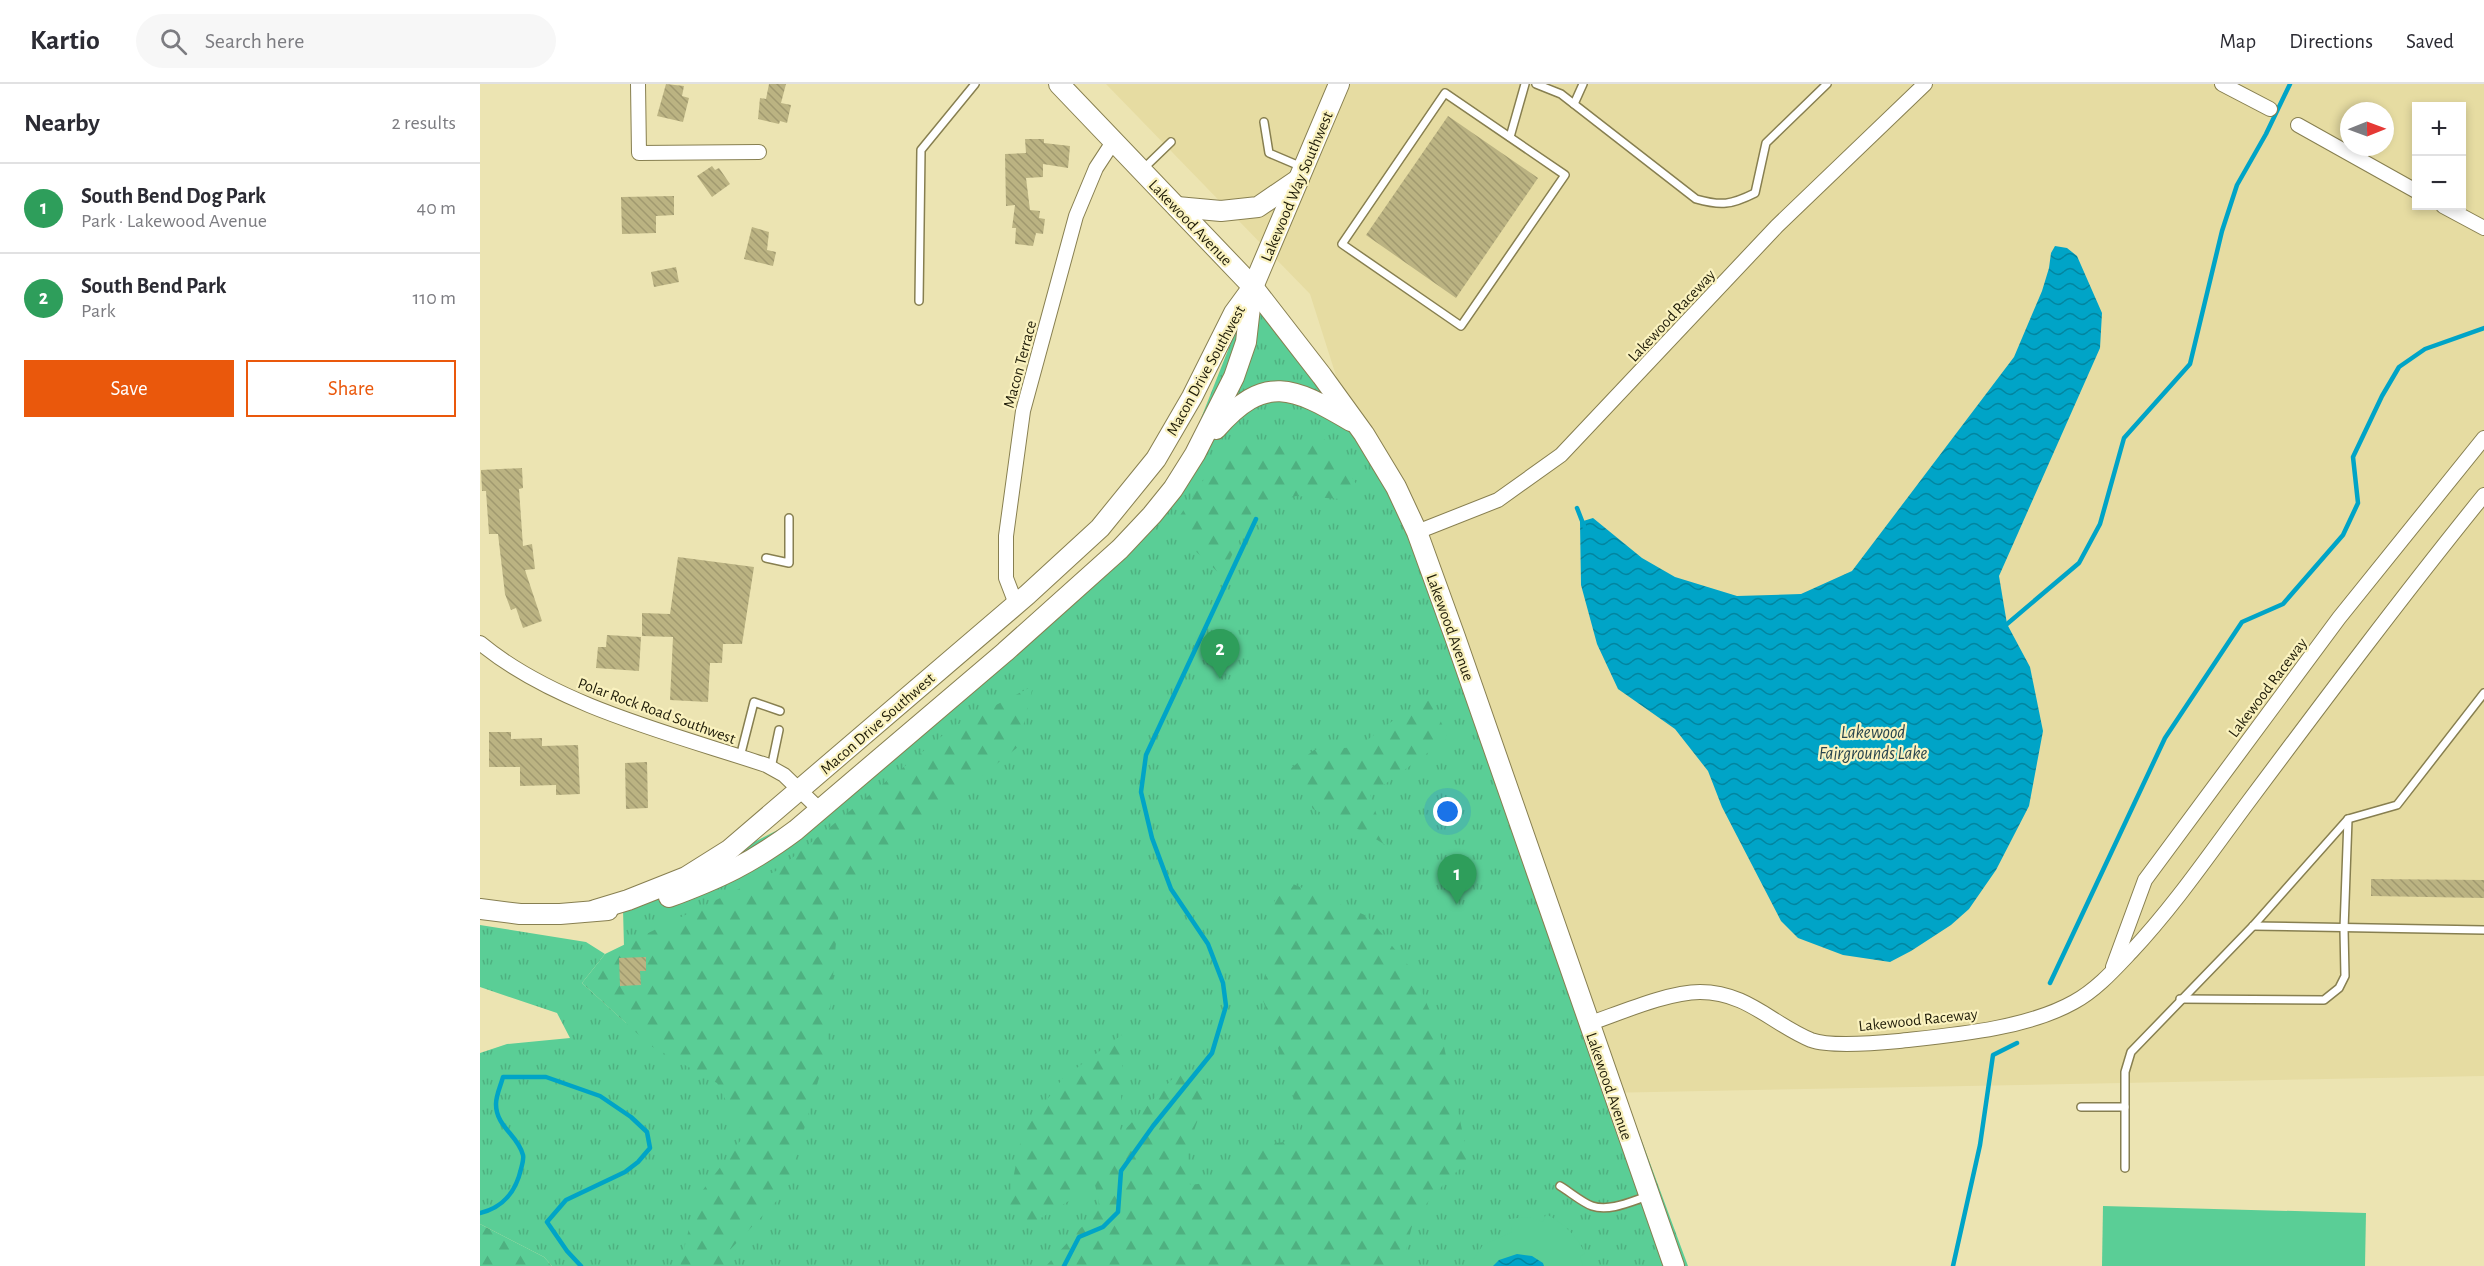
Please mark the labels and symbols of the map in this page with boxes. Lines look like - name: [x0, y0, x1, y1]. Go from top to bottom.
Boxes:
- north arrow: [2340, 102, 2394, 156]
- street label: Lakewood Way Southwest: [1258, 109, 1337, 264]
- street label: Lakewood Avenue: [1146, 177, 1235, 269]
- street label: Lakewood Raceway: [1625, 266, 1719, 366]
- street label: Macon Drive Southwest: [1164, 303, 1248, 438]
- street label: Macon Terrace: [1001, 319, 1039, 410]
- street label: Lakewood Avenue: [1423, 572, 1477, 683]
- pin: 2: [1200, 630, 1240, 679]
- street label: Lakewood Raceway: [2225, 635, 2311, 741]
- street label: Macon Drive Southwest: [817, 670, 938, 778]
- street label: Polar Rock Road Southwest: [576, 675, 738, 747]
- water label: Lakewood Fairgrounds Lake: [1819, 724, 1928, 763]
- your location: [1433, 797, 1462, 826]
- pin: 1: [1438, 854, 1476, 904]
- street label: Lakewood Raceway: [1858, 1006, 1979, 1035]
- street label: Lakewood Avenue: [1583, 1031, 1635, 1142]

